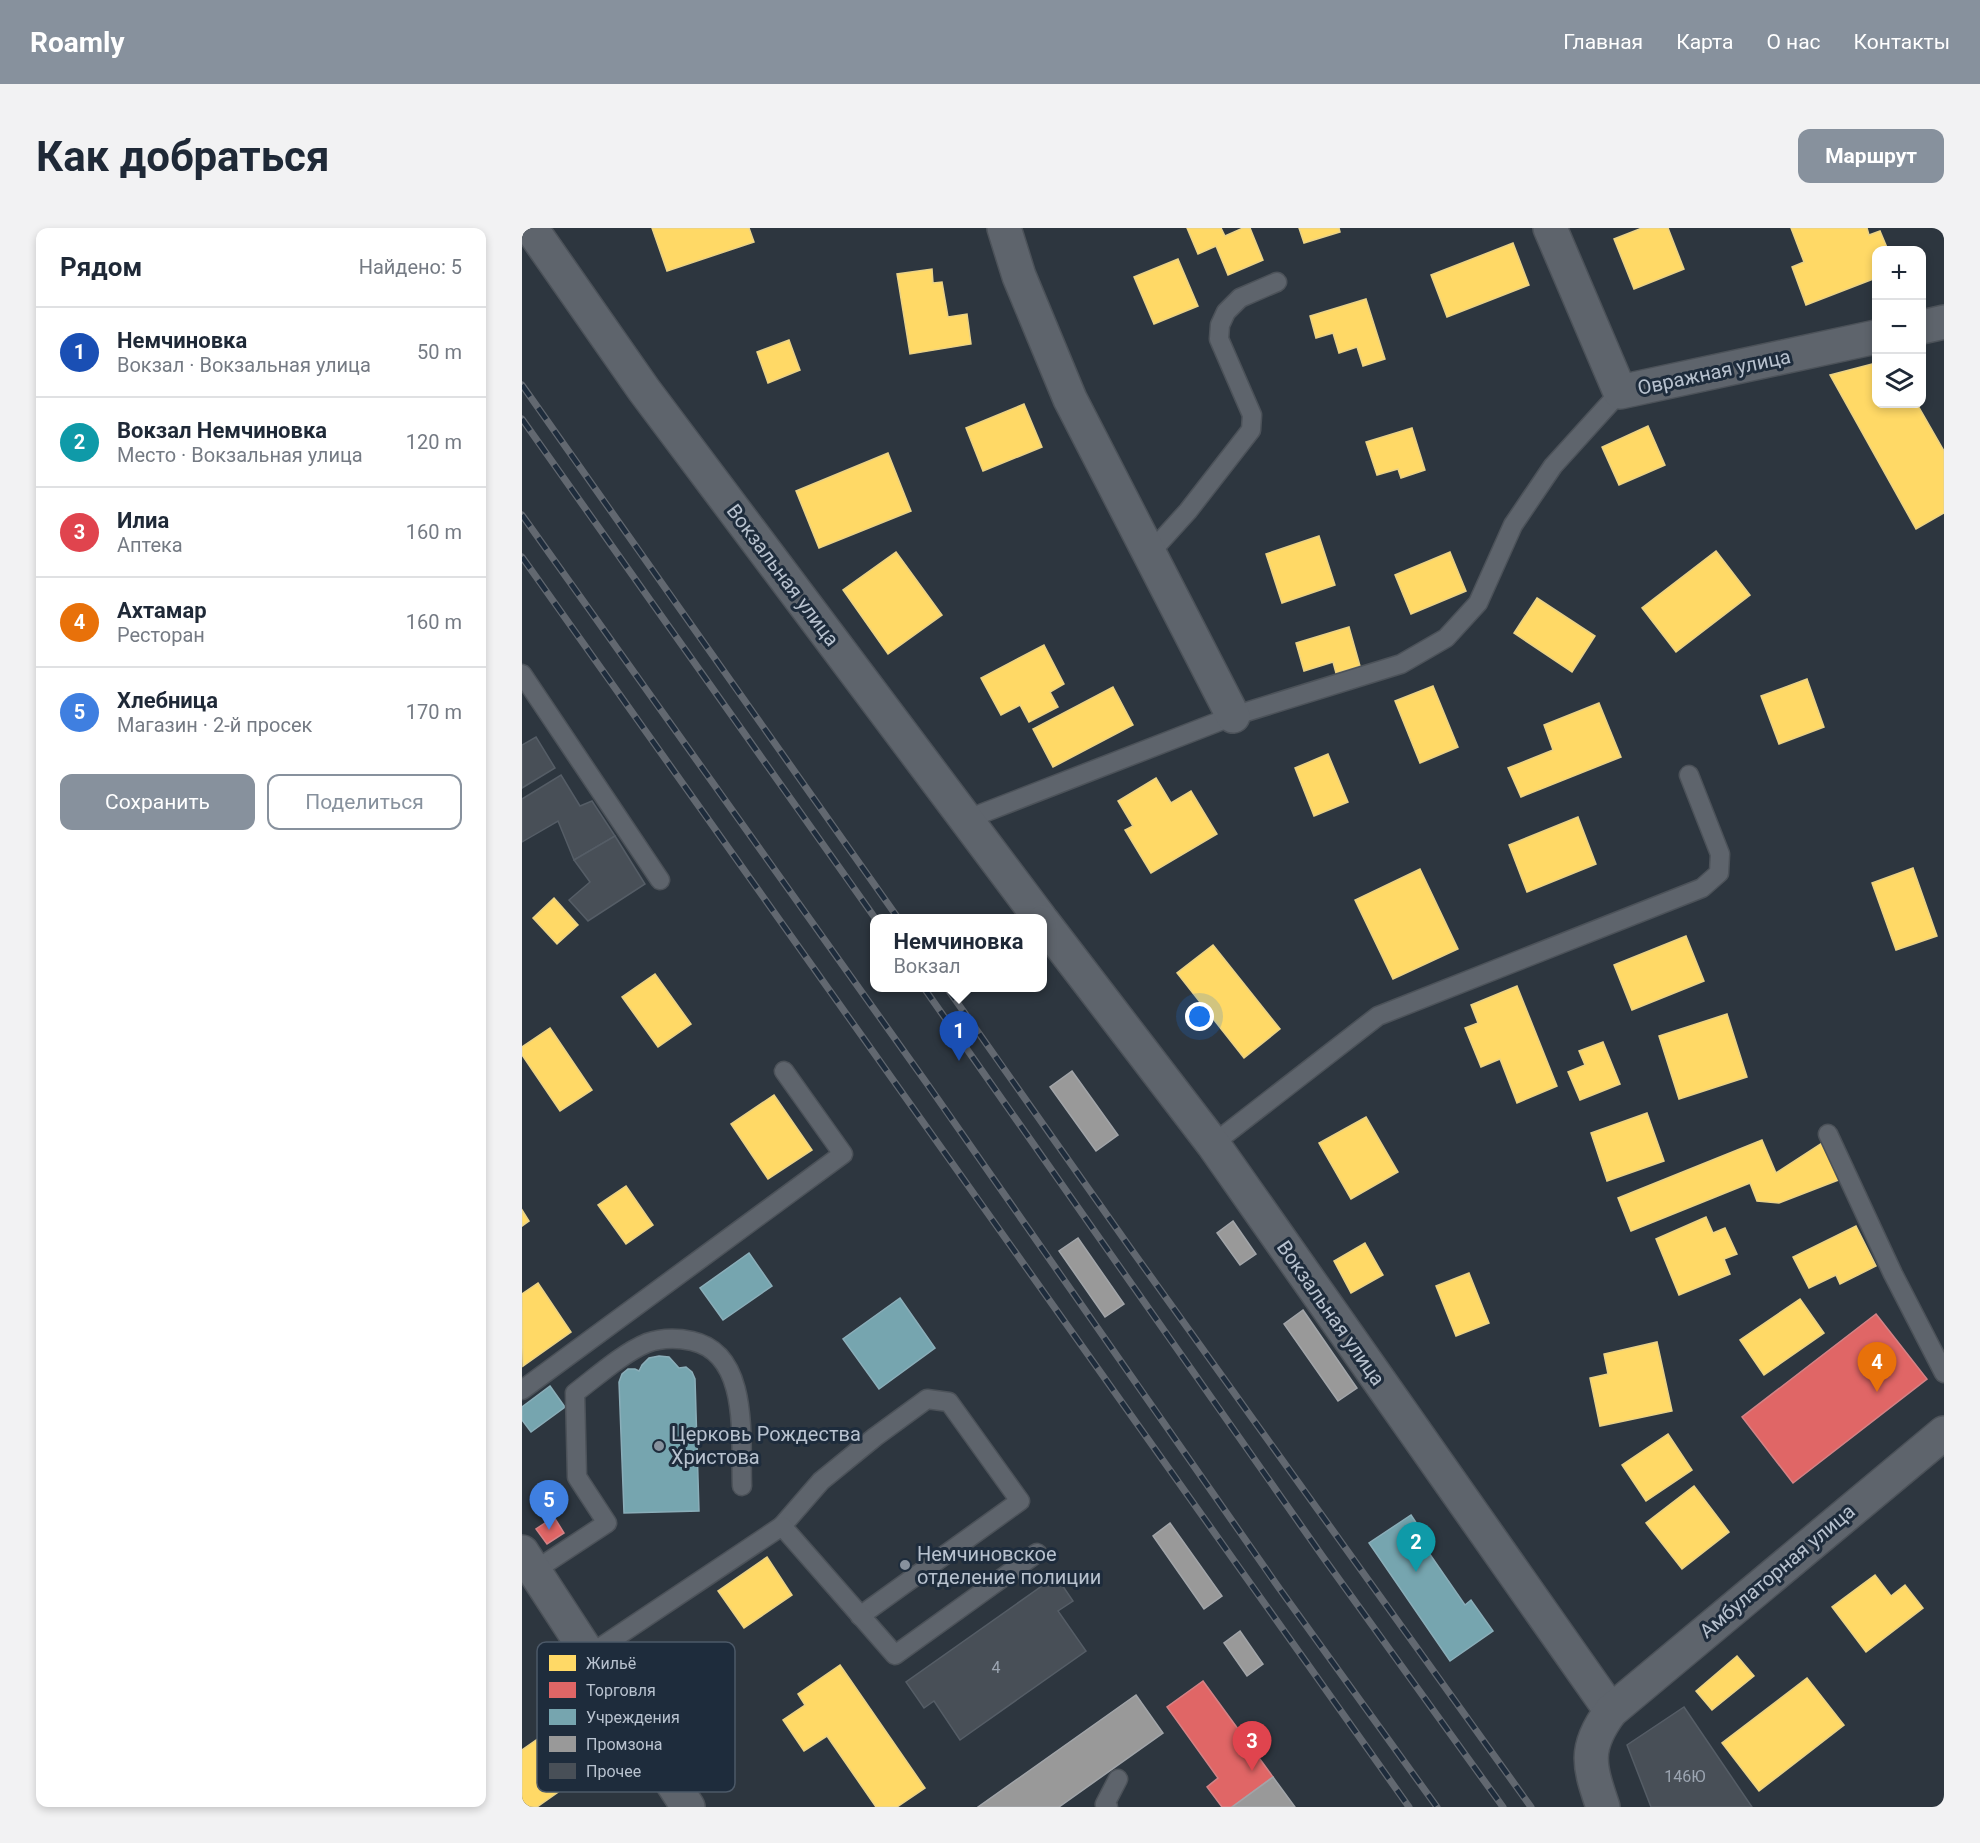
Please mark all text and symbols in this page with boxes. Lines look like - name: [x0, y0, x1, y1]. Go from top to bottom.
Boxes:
- text: Roamly: [30, 26, 125, 59]
- text: Главная: [1563, 30, 1643, 54]
- text: Карта: [1676, 30, 1733, 54]
- text: О нас: [1766, 30, 1821, 54]
- text: Контакты: [1854, 30, 1950, 54]
- button: Маршрут: [1798, 129, 1944, 183]
- text: Как добраться: [36, 132, 330, 181]
- map controls: [1872, 246, 1926, 408]
- button: +: [1872, 246, 1926, 300]
- text: Рядом: [60, 252, 142, 282]
- text: Найдено: 5: [359, 255, 462, 279]
- button: −: [1872, 300, 1926, 354]
- text: Немчиновка: [117, 328, 247, 353]
- text: 1: [74, 340, 85, 364]
- text: 50 m: [417, 340, 462, 364]
- street label: Овражная улица: [1635, 344, 1793, 400]
- text: Вокзал · Вокзальная улица: [117, 353, 371, 377]
- button: layers: [1872, 354, 1926, 408]
- text: Вокзал Немчиновка: [117, 418, 327, 443]
- text: 2: [74, 430, 85, 454]
- text: 120 m: [406, 430, 462, 454]
- text: Место · Вокзальная улица: [117, 443, 363, 467]
- street label: Вокзальная улица: [722, 499, 844, 651]
- text: Илиа: [117, 508, 169, 533]
- text: 3: [74, 520, 85, 544]
- text: 160 m: [406, 520, 462, 544]
- text: Аптека: [117, 533, 183, 557]
- text: Ахтамар: [117, 598, 207, 623]
- text: 4: [74, 610, 85, 634]
- text: 160 m: [406, 610, 462, 634]
- text: Ресторан: [117, 623, 205, 647]
- text: Хлебница: [117, 688, 218, 713]
- text: 5: [74, 700, 85, 724]
- text: 170 m: [406, 700, 462, 724]
- text: Магазин · 2-й просек: [117, 713, 312, 737]
- button: Сохранить: [60, 774, 255, 830]
- button: Поделиться: [267, 774, 462, 830]
- popup: [870, 914, 1047, 992]
- text: Немчиновка: [893, 929, 1024, 954]
- text: Вокзал: [893, 954, 961, 978]
- your location: [1185, 1002, 1214, 1031]
- pin: 1: [940, 1012, 978, 1061]
- street label: Вокзальная улица: [1272, 1236, 1390, 1390]
- pin: 4: [1858, 1342, 1896, 1392]
- place label: Церковь Рождества Христова: [671, 1422, 861, 1469]
- marker: Церковь Рождества Христова: [652, 1439, 666, 1453]
- pin: 5: [530, 1480, 568, 1530]
- street label: Амбулаторная улица: [1694, 1499, 1860, 1643]
- pin: 2: [1396, 1522, 1436, 1572]
- place label: Немчиновское отделение полиции: [917, 1542, 1101, 1589]
- marker: Немчиновское отделение полиции: [898, 1558, 912, 1572]
- legend: [537, 1642, 735, 1792]
- text: Жильё: [586, 1654, 636, 1673]
- house number: 4: [992, 1658, 1001, 1677]
- text: Торговля: [586, 1681, 656, 1700]
- text: Учреждения: [586, 1708, 680, 1727]
- pin: 3: [1232, 1722, 1272, 1771]
- text: Промзона: [586, 1735, 663, 1754]
- text: Прочее: [586, 1762, 641, 1781]
- house number: 146Ю: [1664, 1767, 1706, 1786]

